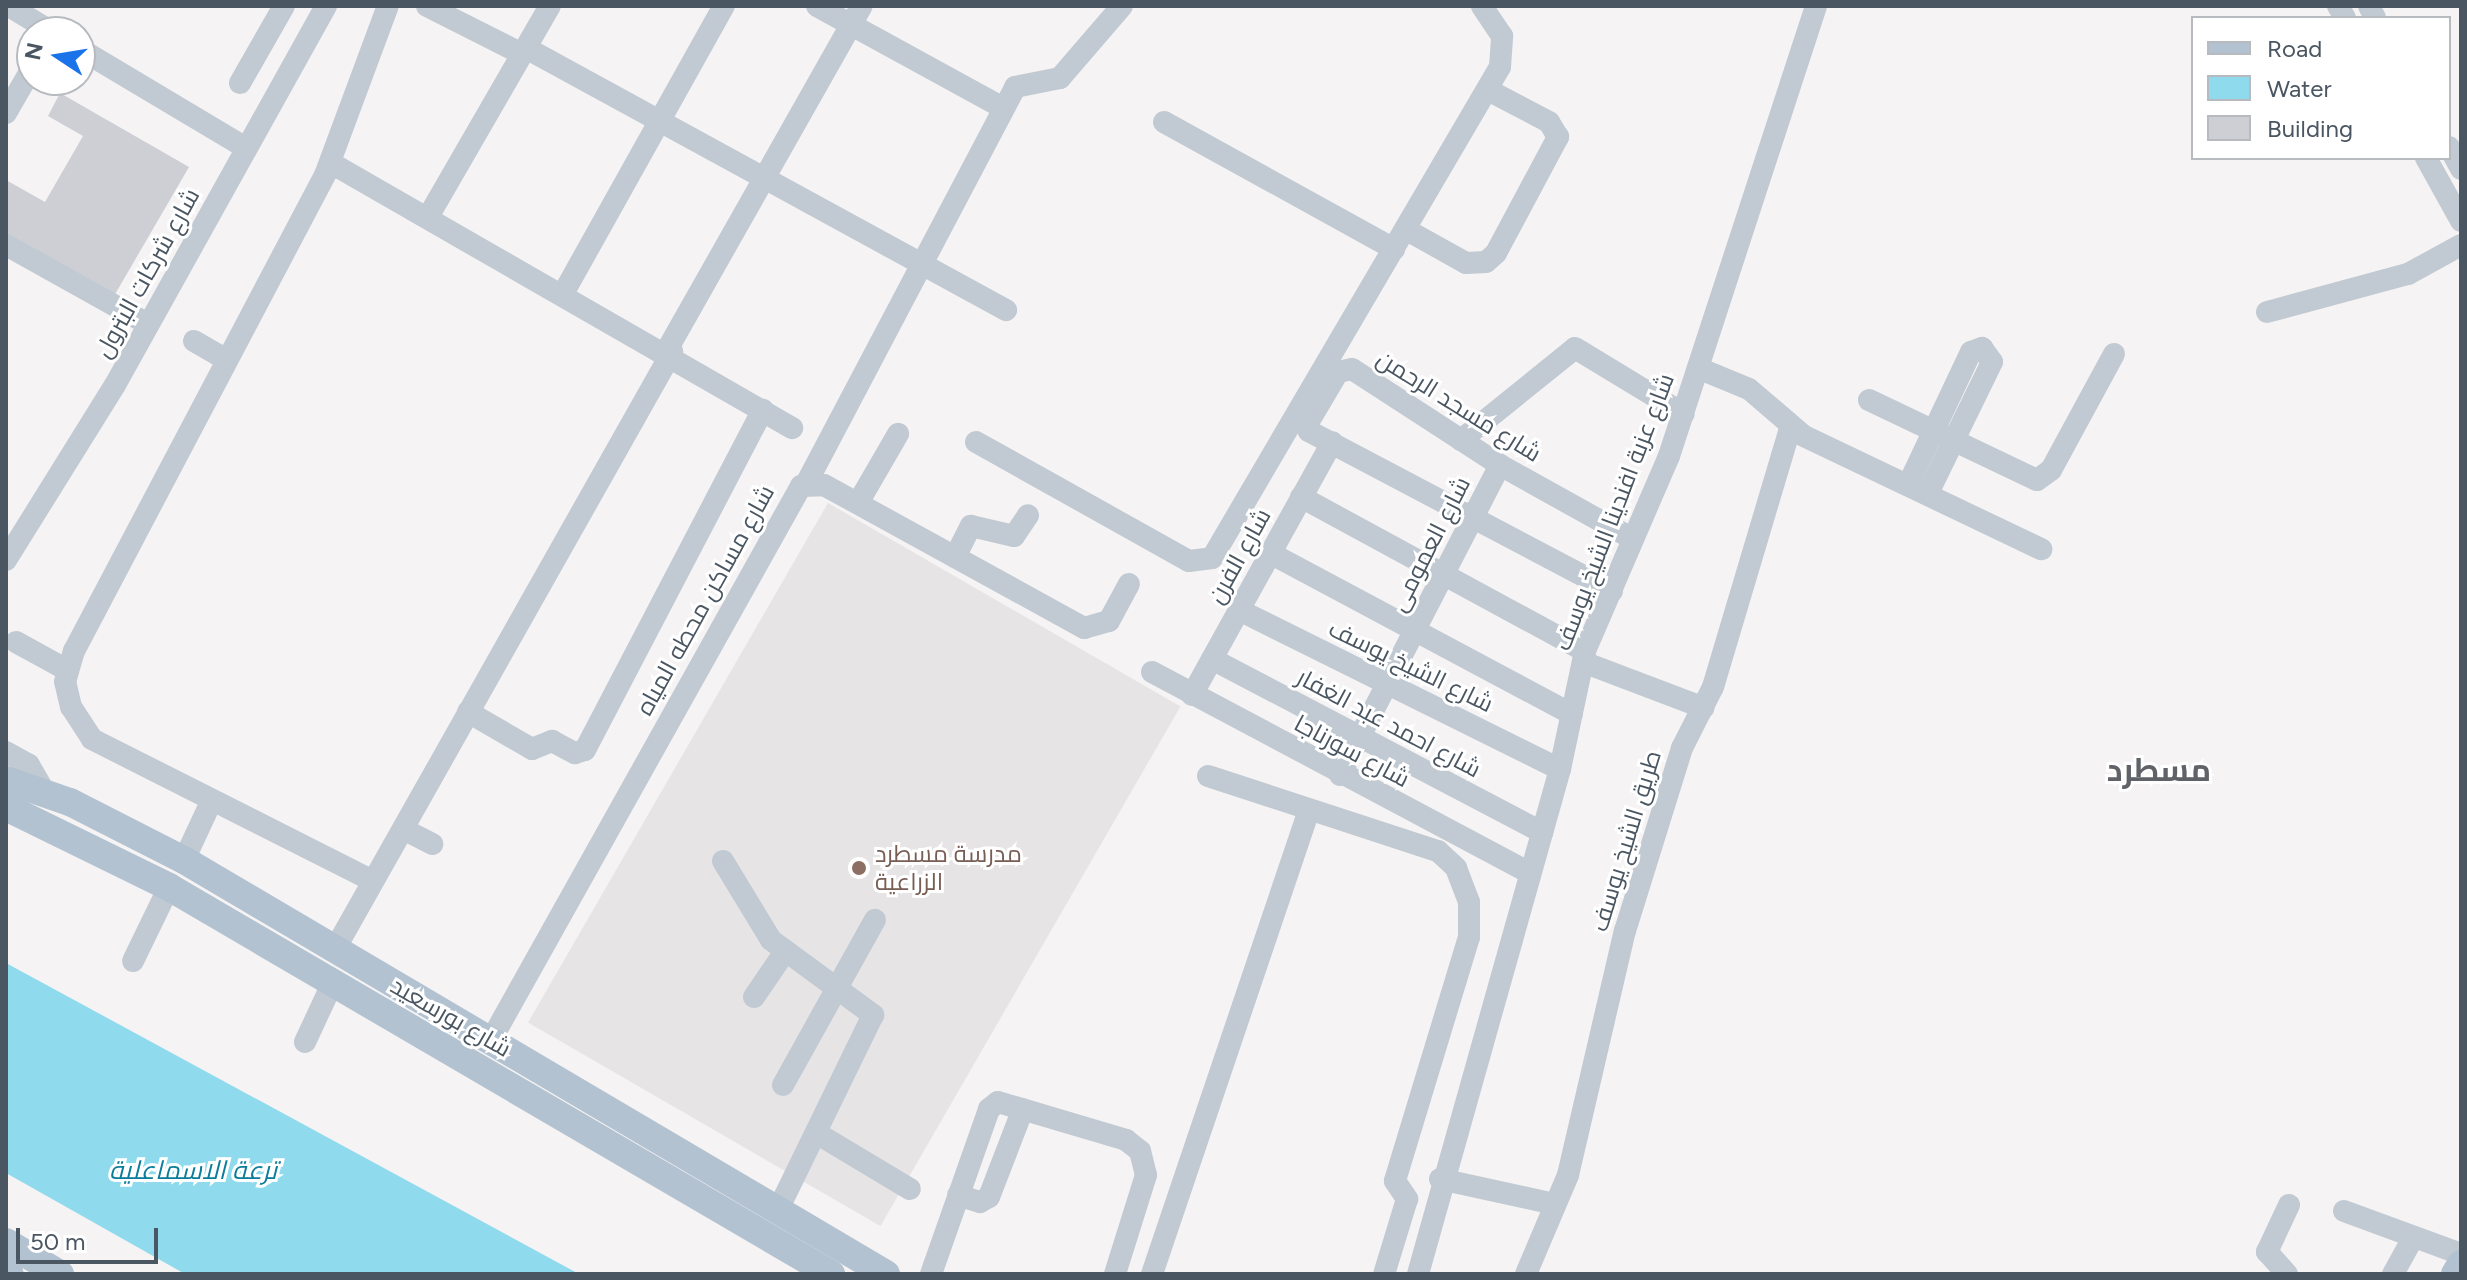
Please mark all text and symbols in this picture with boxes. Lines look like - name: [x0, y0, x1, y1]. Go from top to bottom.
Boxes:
- north arrow: [16, 16, 96, 96]
- legend: [2191, 16, 2451, 160]
- text: Road: [2267, 34, 2322, 63]
- text: N: [19, 40, 49, 62]
- text: Water: [2267, 74, 2332, 103]
- text: Building: [2267, 114, 2353, 143]
- street label: شارع شركات البترول: [88, 183, 206, 363]
- street label: شارع مسجد الرحمن: [1372, 344, 1546, 468]
- street label: شارع عزبة افندينا الشيخ يوسف: [1548, 369, 1680, 655]
- street label: شارع العمومى: [1384, 472, 1476, 616]
- street label: شارع مساكن محطه المياه: [630, 480, 780, 720]
- street label: شارع الفرن: [1201, 504, 1277, 608]
- street label: شارع الشيخ يوسف: [1324, 614, 1498, 718]
- street label: شارع احمد عبد الغفار: [1292, 662, 1486, 784]
- street label: شارع سورناجا: [1289, 709, 1415, 793]
- street label: طريق الشيخ يوسف: [1585, 747, 1667, 935]
- district label: مسطرد: [2107, 751, 2211, 789]
- place label: مدرسة مسطرد الزراعية: [875, 840, 1022, 896]
- marker: مدرسة مسطرد الزراعية: [850, 859, 868, 877]
- street label: شارع بورسعيد: [386, 971, 516, 1063]
- water label: ترعة الاسماعلية: [109, 1155, 277, 1187]
- scale bar: [20, 1212, 162, 1262]
- text: 50 m: [30, 1227, 86, 1256]

